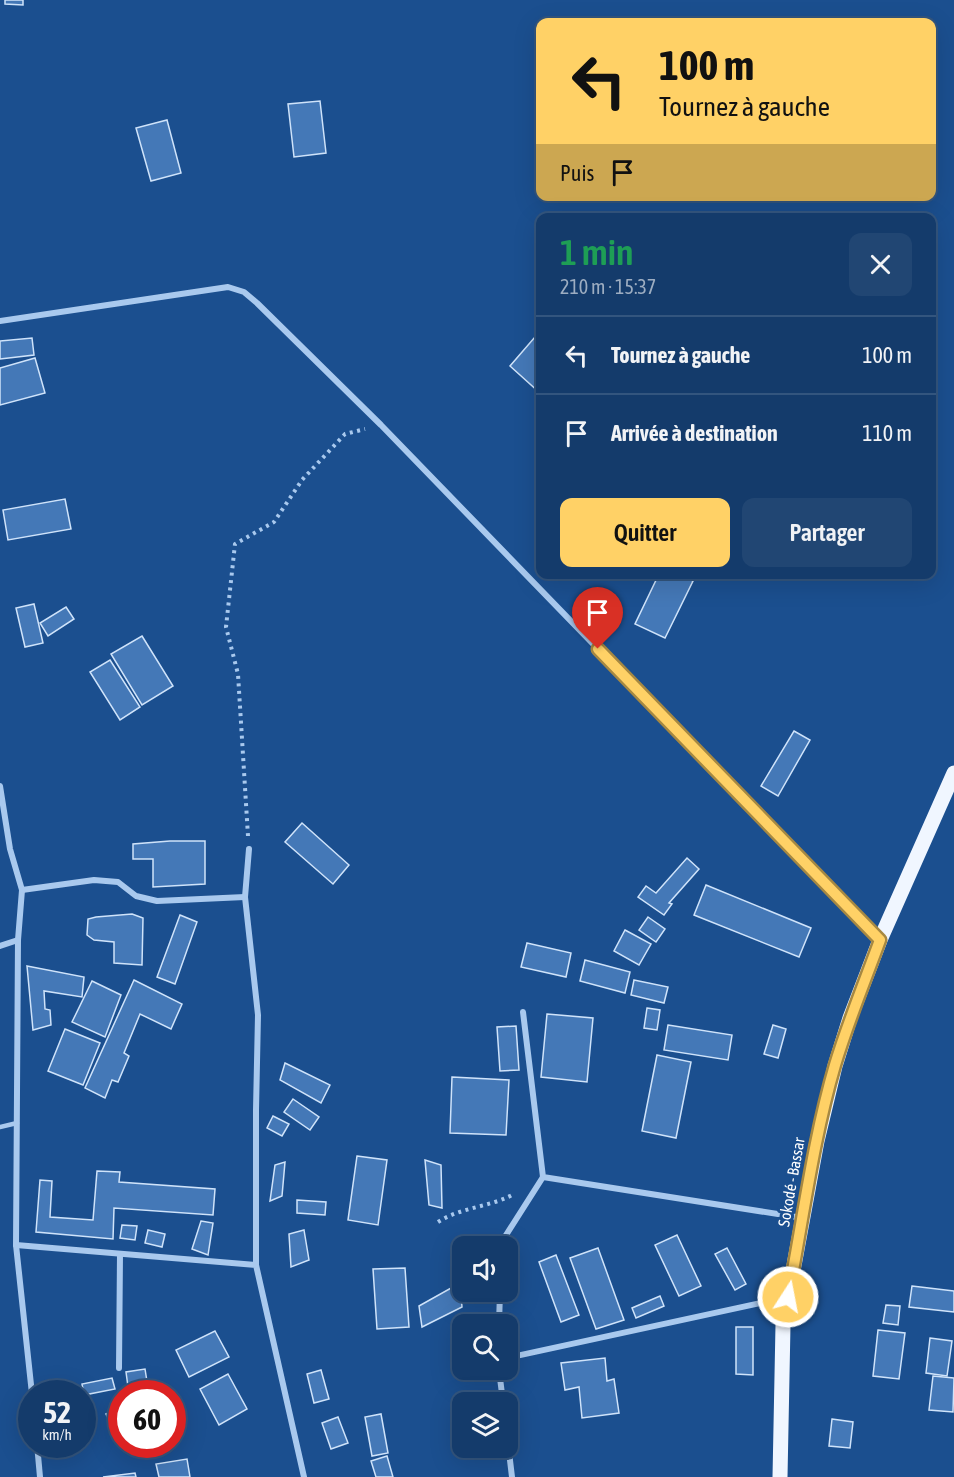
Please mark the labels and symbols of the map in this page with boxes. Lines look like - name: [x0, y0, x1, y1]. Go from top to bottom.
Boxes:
- pin: [572, 587, 623, 649]
- street label: Sokodé - Bassar: [774, 1136, 808, 1228]
- position arrow: [756, 1265, 820, 1329]
- speed limit sign: 60: [108, 1380, 186, 1458]

